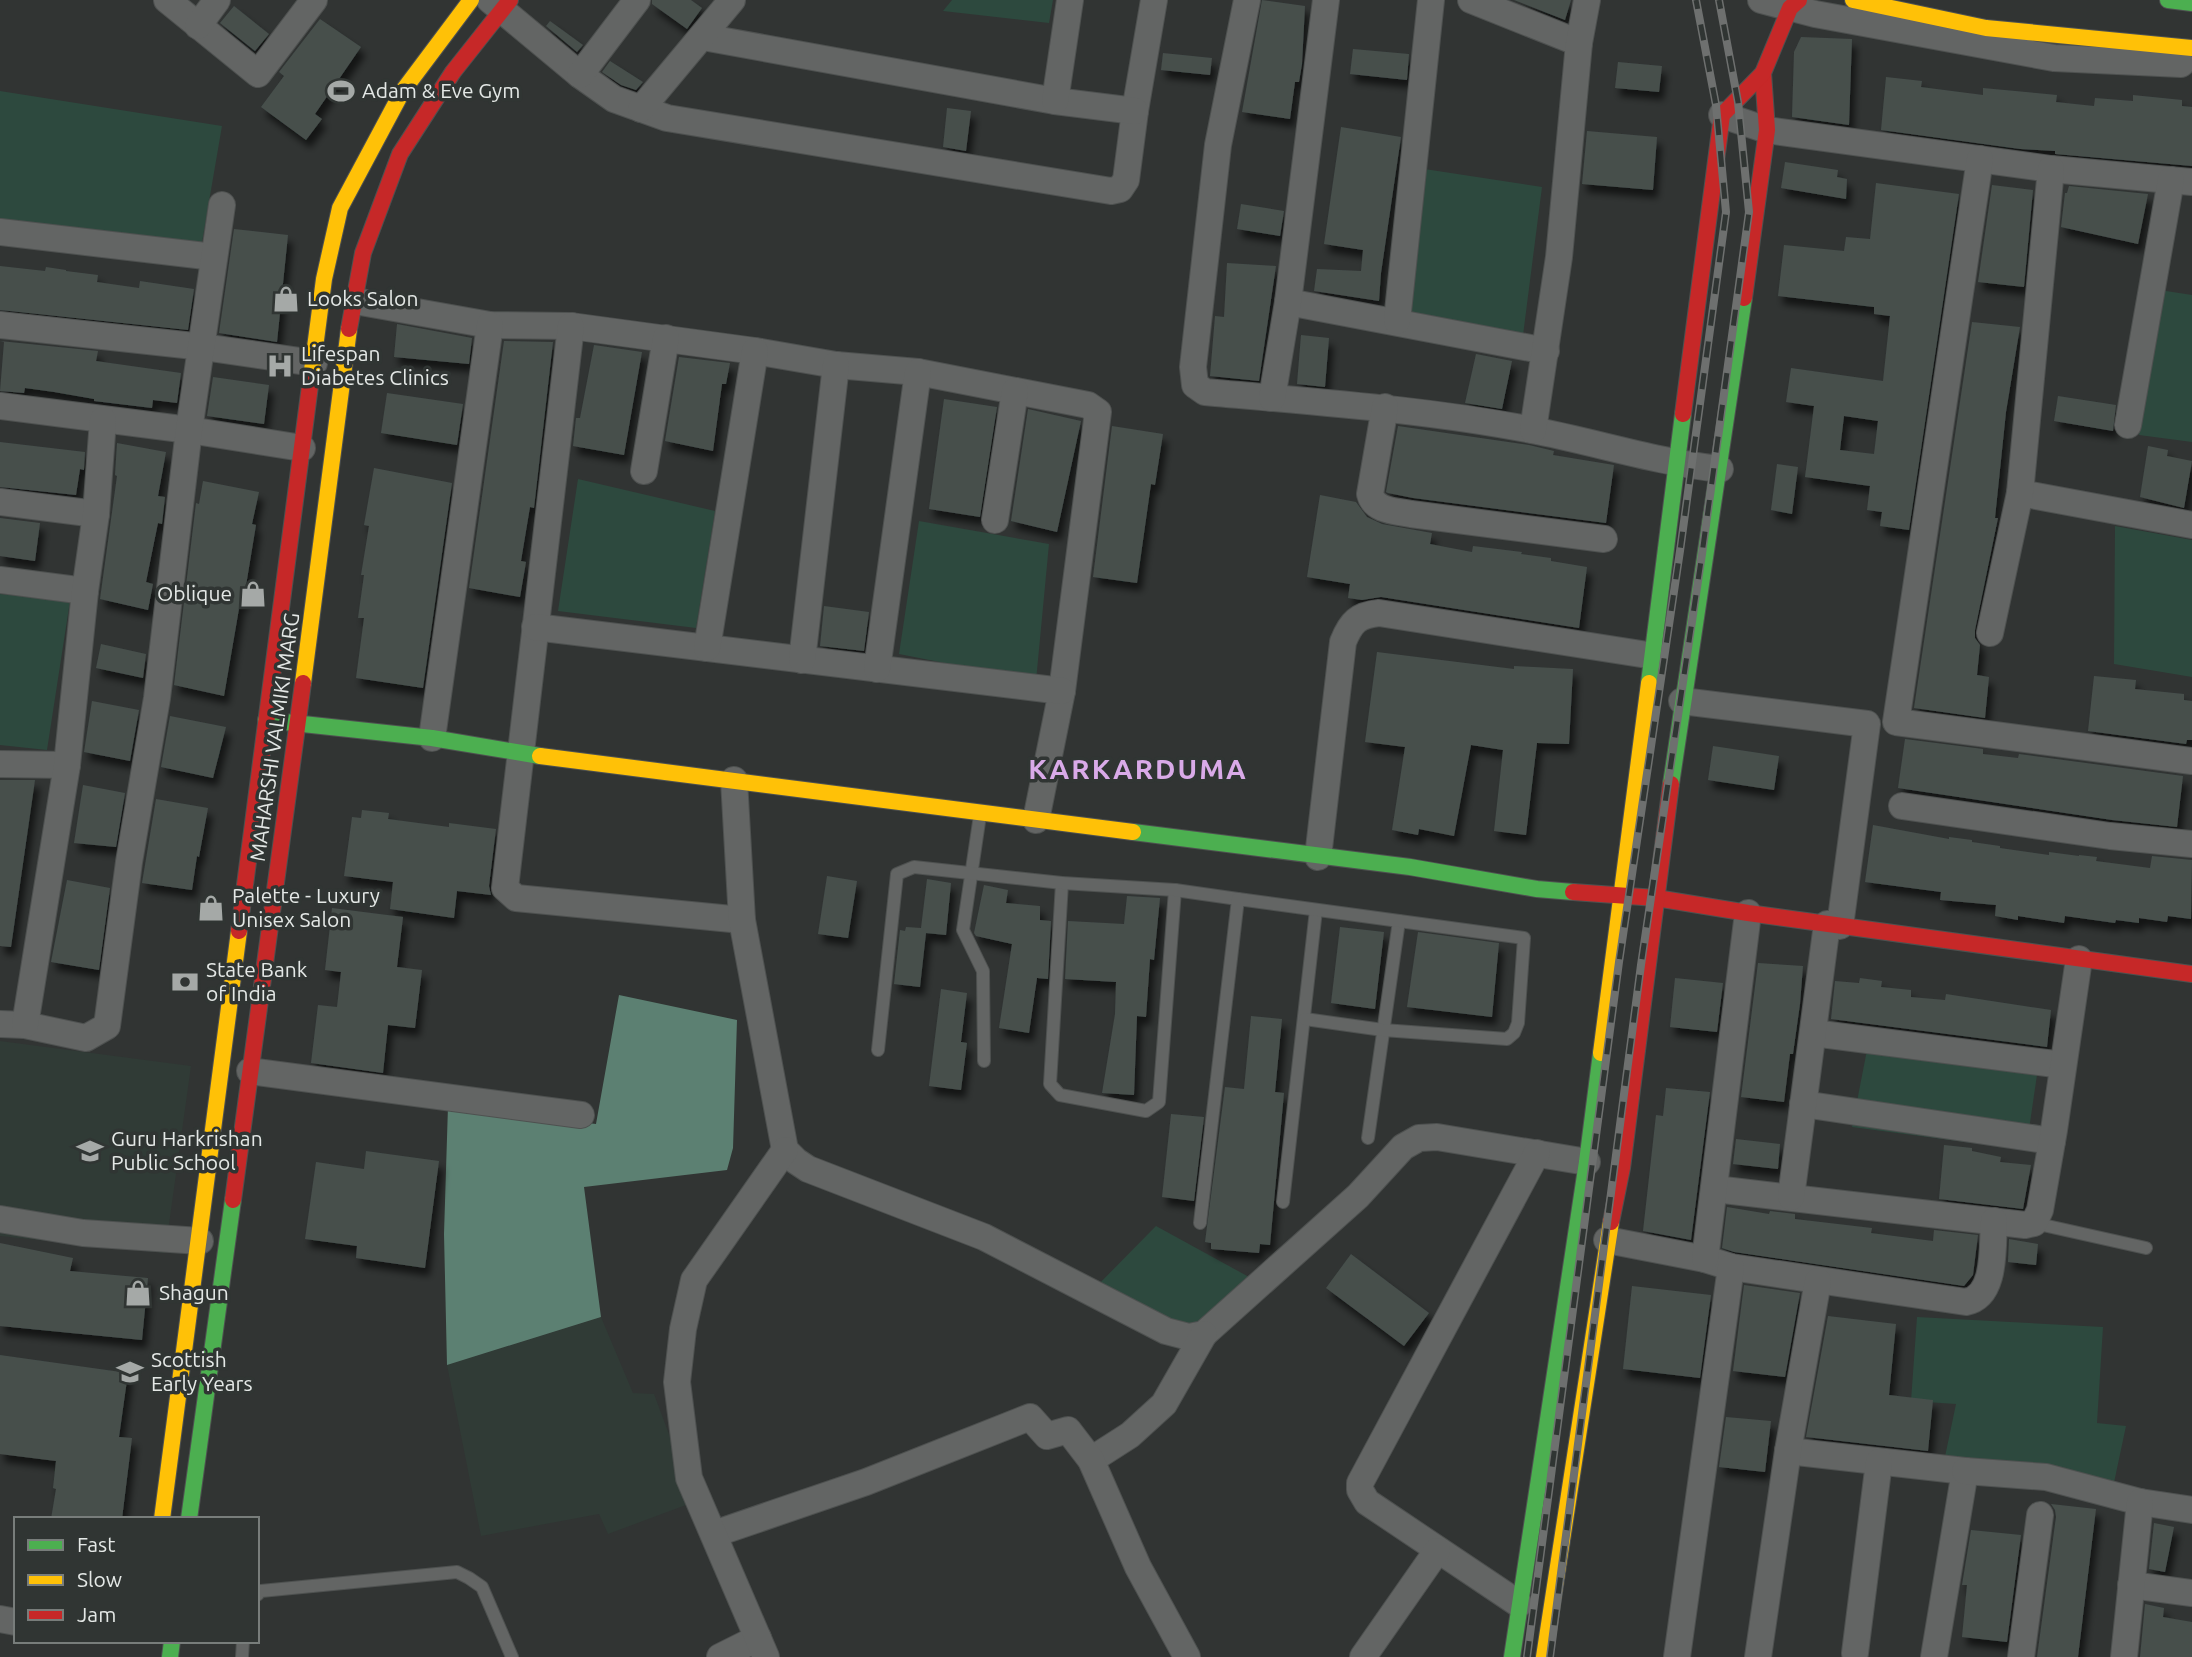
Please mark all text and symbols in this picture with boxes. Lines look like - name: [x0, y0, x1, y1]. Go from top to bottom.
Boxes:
- sports icon: Adam & Eve Gym: [326, 76, 356, 106]
- place label: Adam & Eve Gym: [362, 78, 520, 102]
- shop icon: Looks Salon: [271, 284, 301, 314]
- place label: Looks Salon: [307, 286, 418, 310]
- place label: Lifespan Diabetes Clinics: [301, 341, 449, 389]
- hospital icon: Lifespan Diabetes Clinics: [265, 351, 295, 381]
- shop icon: Oblique: [238, 579, 268, 609]
- place label: Oblique: [157, 581, 232, 605]
- street label: MAHARSHI VALMIKI MARG: [245, 611, 303, 863]
- district label: KARKARDUMA: [1028, 753, 1248, 784]
- place label: Palette - Luxury Unisex Salon: [232, 883, 380, 931]
- shop icon: Palette - Luxury Unisex Salon: [196, 893, 226, 923]
- place label: State Bank of India: [206, 957, 308, 1005]
- bank icon: State Bank of India: [170, 967, 200, 997]
- place label: Guru Harkrishan Public School: [111, 1126, 263, 1174]
- school or university icon: Guru Harkrishan Public School: [75, 1136, 105, 1166]
- shop icon: Shagun: [123, 1278, 153, 1308]
- place label: Shagun: [159, 1280, 229, 1304]
- place label: Scottish Early Years: [151, 1347, 253, 1395]
- school or university icon: Scottish Early Years: [115, 1357, 145, 1387]
- legend: [14, 1517, 259, 1643]
- text: Fast: [77, 1532, 115, 1556]
- text: Slow: [77, 1567, 122, 1591]
- text: Jam: [77, 1602, 116, 1626]

